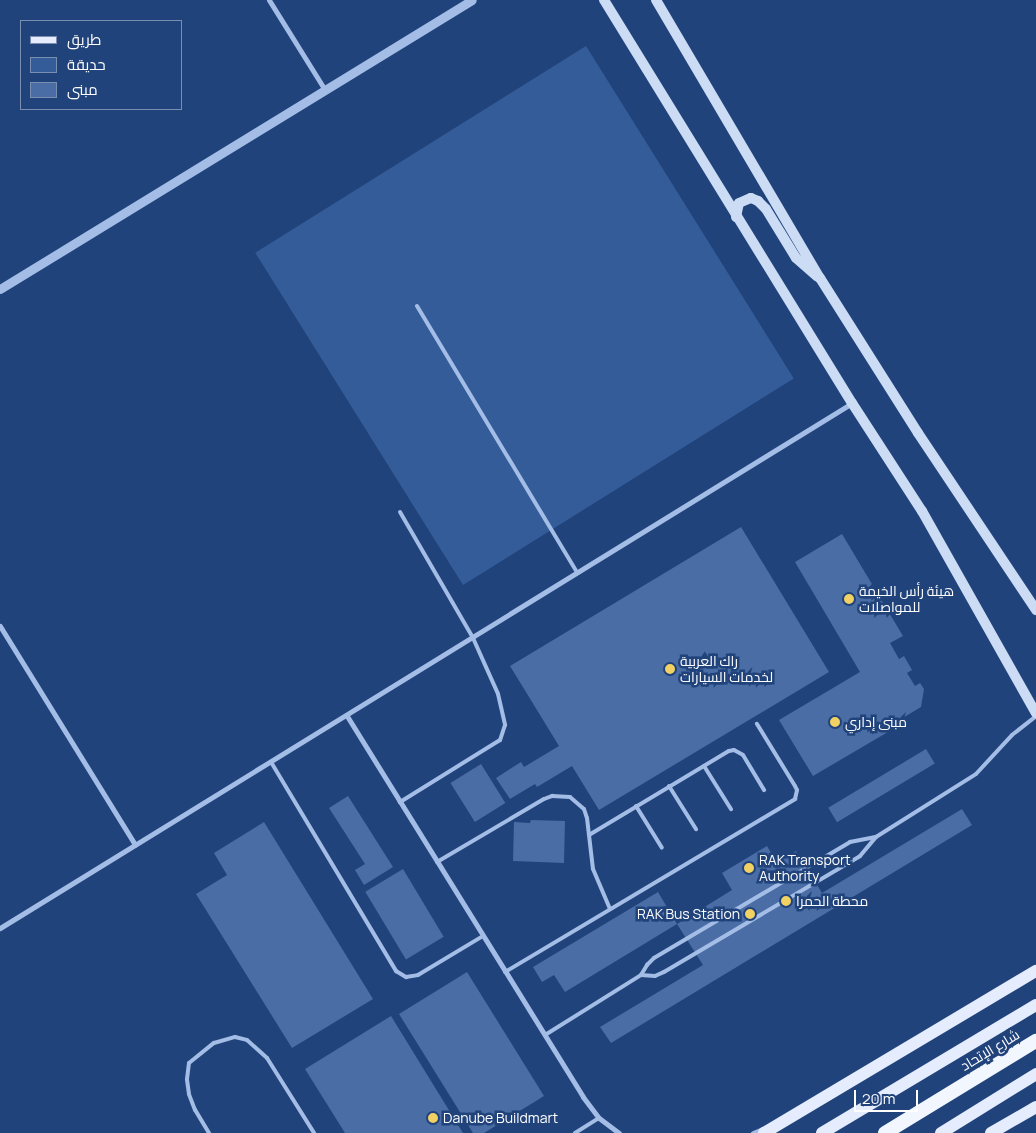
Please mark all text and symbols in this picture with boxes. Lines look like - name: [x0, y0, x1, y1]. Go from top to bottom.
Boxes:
- legend: [20, 20, 182, 110]
- text: طريق: [67, 29, 101, 50]
- text: حديقة: [67, 54, 106, 75]
- text: مبنى: [67, 79, 98, 100]
- place label: هيئة رأس الخيمة للمواصلات: [859, 583, 954, 616]
- marker: هيئة رأس الخيمة للمواصلات: [843, 593, 855, 605]
- place label: راك العربية لخدمات السيارات: [680, 653, 773, 686]
- marker: راك العربية لخدمات السيارات: [664, 663, 676, 675]
- place label: مبنى إداري: [845, 714, 907, 730]
- marker: مبنى إداري: [829, 716, 841, 728]
- place label: RAK Transport Authority: [759, 852, 851, 884]
- marker: RAK Transport Authority: [743, 862, 755, 874]
- place label: محطة الحمرا: [796, 893, 868, 909]
- marker: محطة الحمرا: [780, 895, 792, 907]
- place label: RAK Bus Station: [637, 906, 740, 922]
- marker: RAK Bus Station: [744, 908, 756, 920]
- street label: شارع الإتحاد: [957, 1026, 1023, 1074]
- scale bar: [856, 1080, 920, 1112]
- text: 20 m: [862, 1088, 895, 1109]
- place label: Danube Buildmart: [443, 1110, 558, 1126]
- marker: Danube Buildmart: [427, 1112, 439, 1124]

